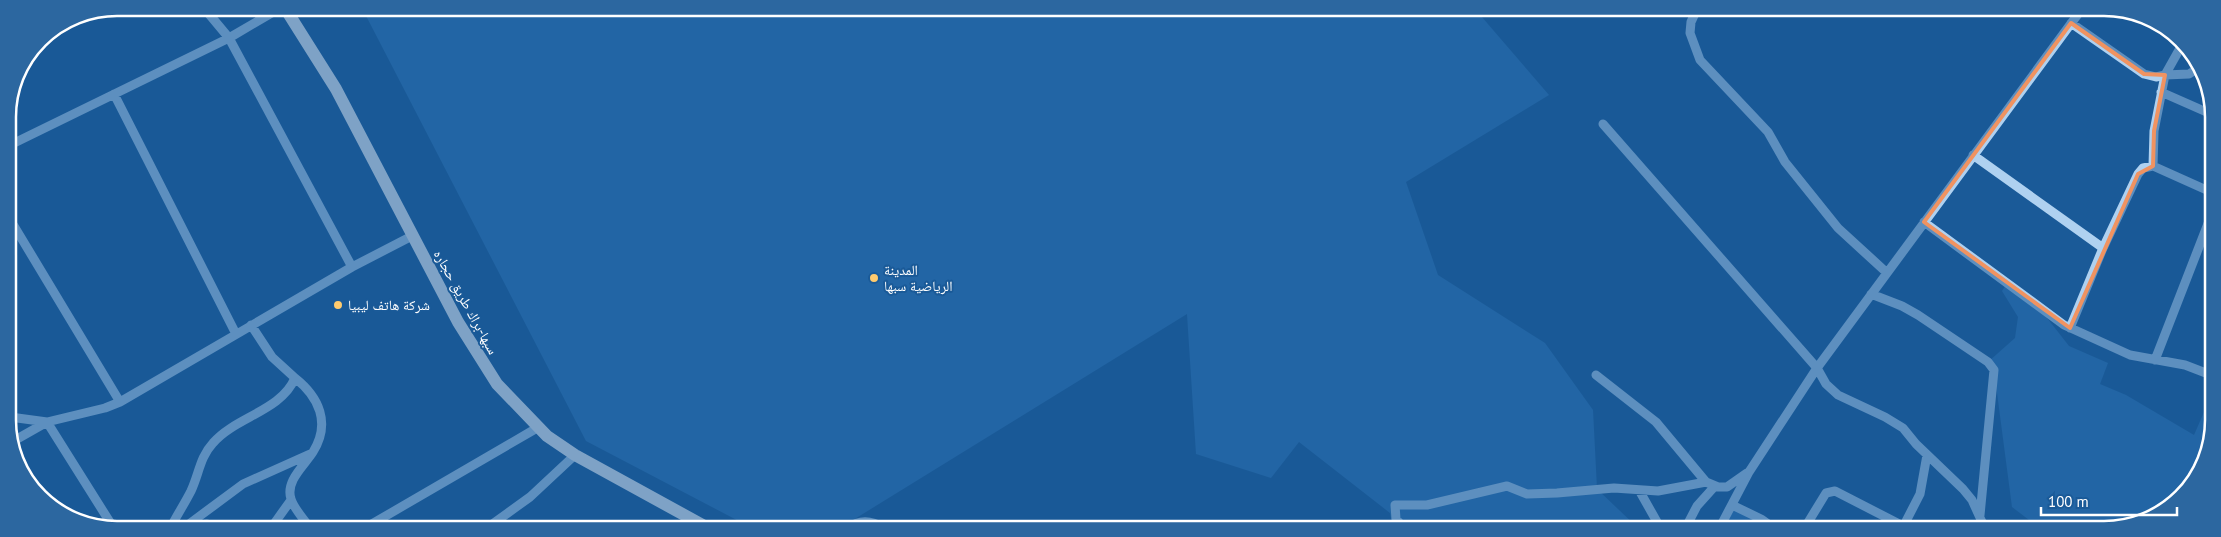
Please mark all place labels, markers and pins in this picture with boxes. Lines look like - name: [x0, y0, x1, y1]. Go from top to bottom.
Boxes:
- place label: المدينة الرياضية سبها: [884, 261, 953, 295]
- marker: المدينة الرياضية سبها: [868, 272, 880, 284]
- place label: شركة هاتف ليبيا: [348, 296, 430, 314]
- marker: شركة هاتف ليبيا: [332, 299, 344, 311]

